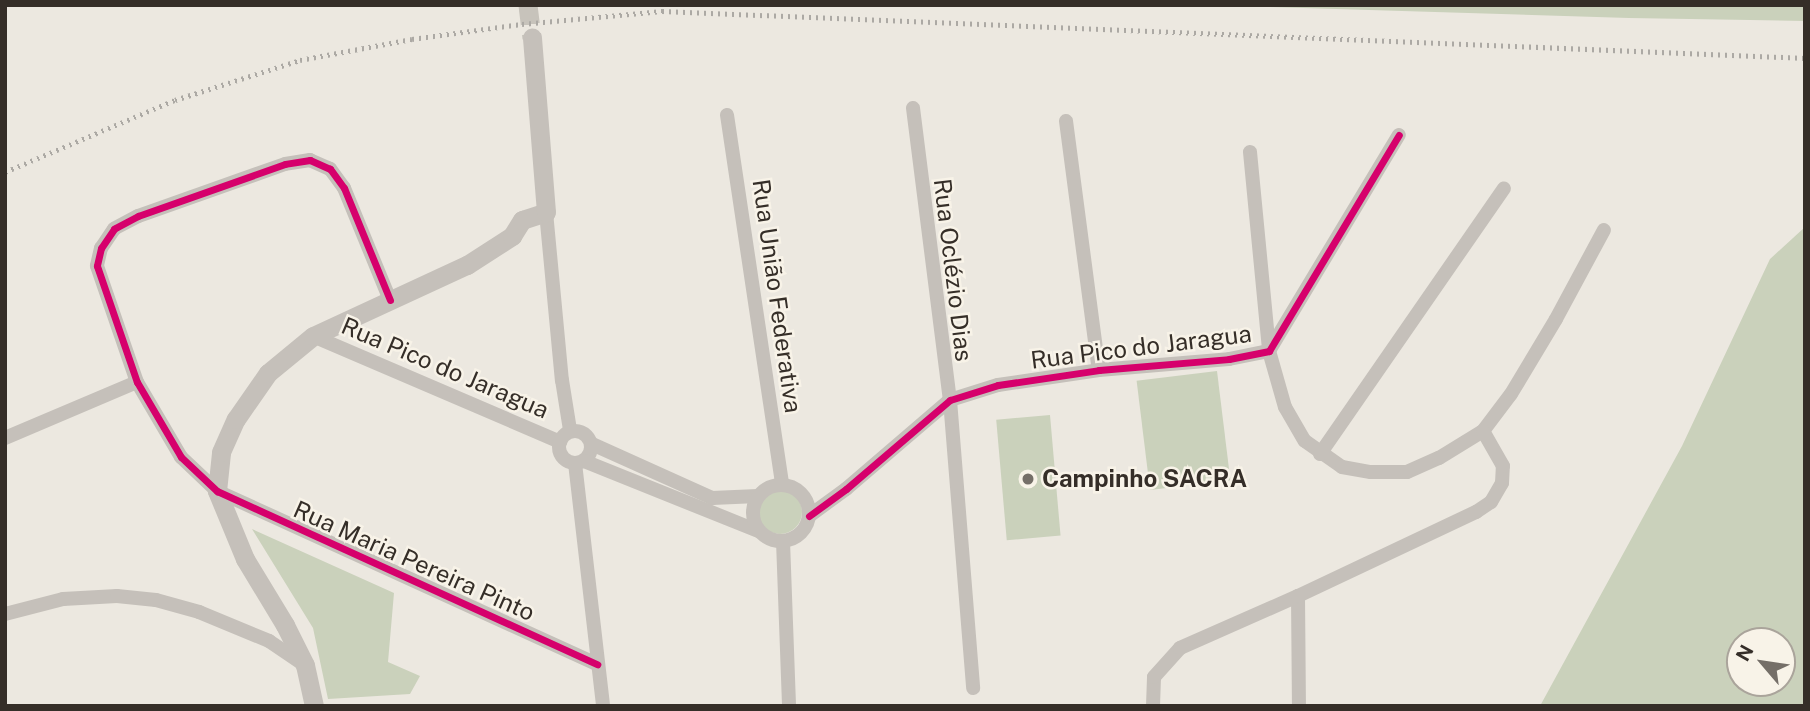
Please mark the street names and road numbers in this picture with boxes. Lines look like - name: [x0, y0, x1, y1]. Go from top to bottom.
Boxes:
- street label: Rua União Federativa: [746, 177, 808, 415]
- street label: Rua Oclézio Dias: [927, 177, 979, 363]
- street label: Rua Pico do Jaragua: [337, 311, 553, 425]
- street label: Rua Pico do Jaragua: [1029, 319, 1253, 375]
- street label: Rua Maria Pereira Pinto: [289, 495, 539, 627]

